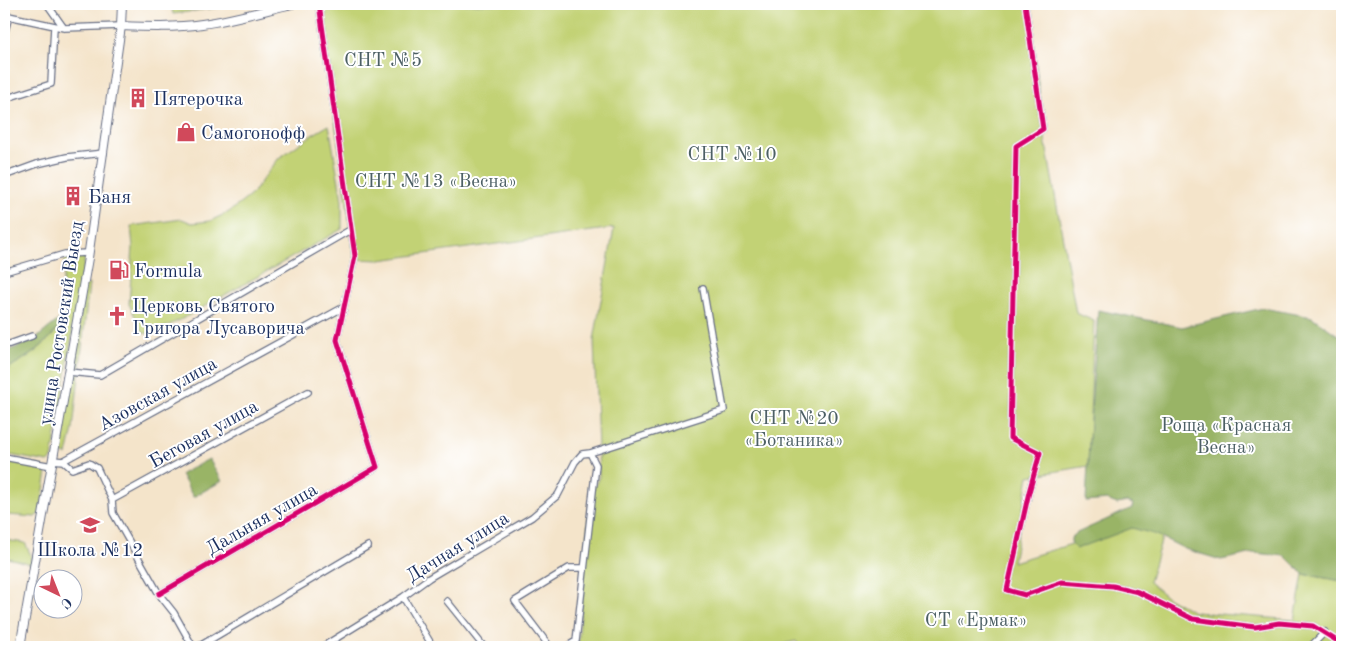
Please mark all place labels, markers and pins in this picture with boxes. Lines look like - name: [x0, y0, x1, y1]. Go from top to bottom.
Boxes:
- building icon: Пятерочка: [127, 87, 149, 109]
- place label: Пятерочка: [153, 91, 244, 110]
- shop icon: Самогонофф: [175, 121, 197, 143]
- place label: Самогонофф: [201, 125, 305, 144]
- building icon: Баня: [62, 185, 84, 207]
- place label: Баня: [88, 189, 131, 208]
- fuel station icon: Formula: [108, 259, 130, 281]
- place label: Formula: [134, 263, 203, 282]
- place label: Церковь Святого Григора Лусаворича: [132, 298, 305, 339]
- church icon: Церковь Святого Григора Лусаворича: [106, 305, 128, 327]
- school or university icon: Школа №12: [79, 514, 101, 536]
- place label: Школа №12: [37, 542, 143, 561]

